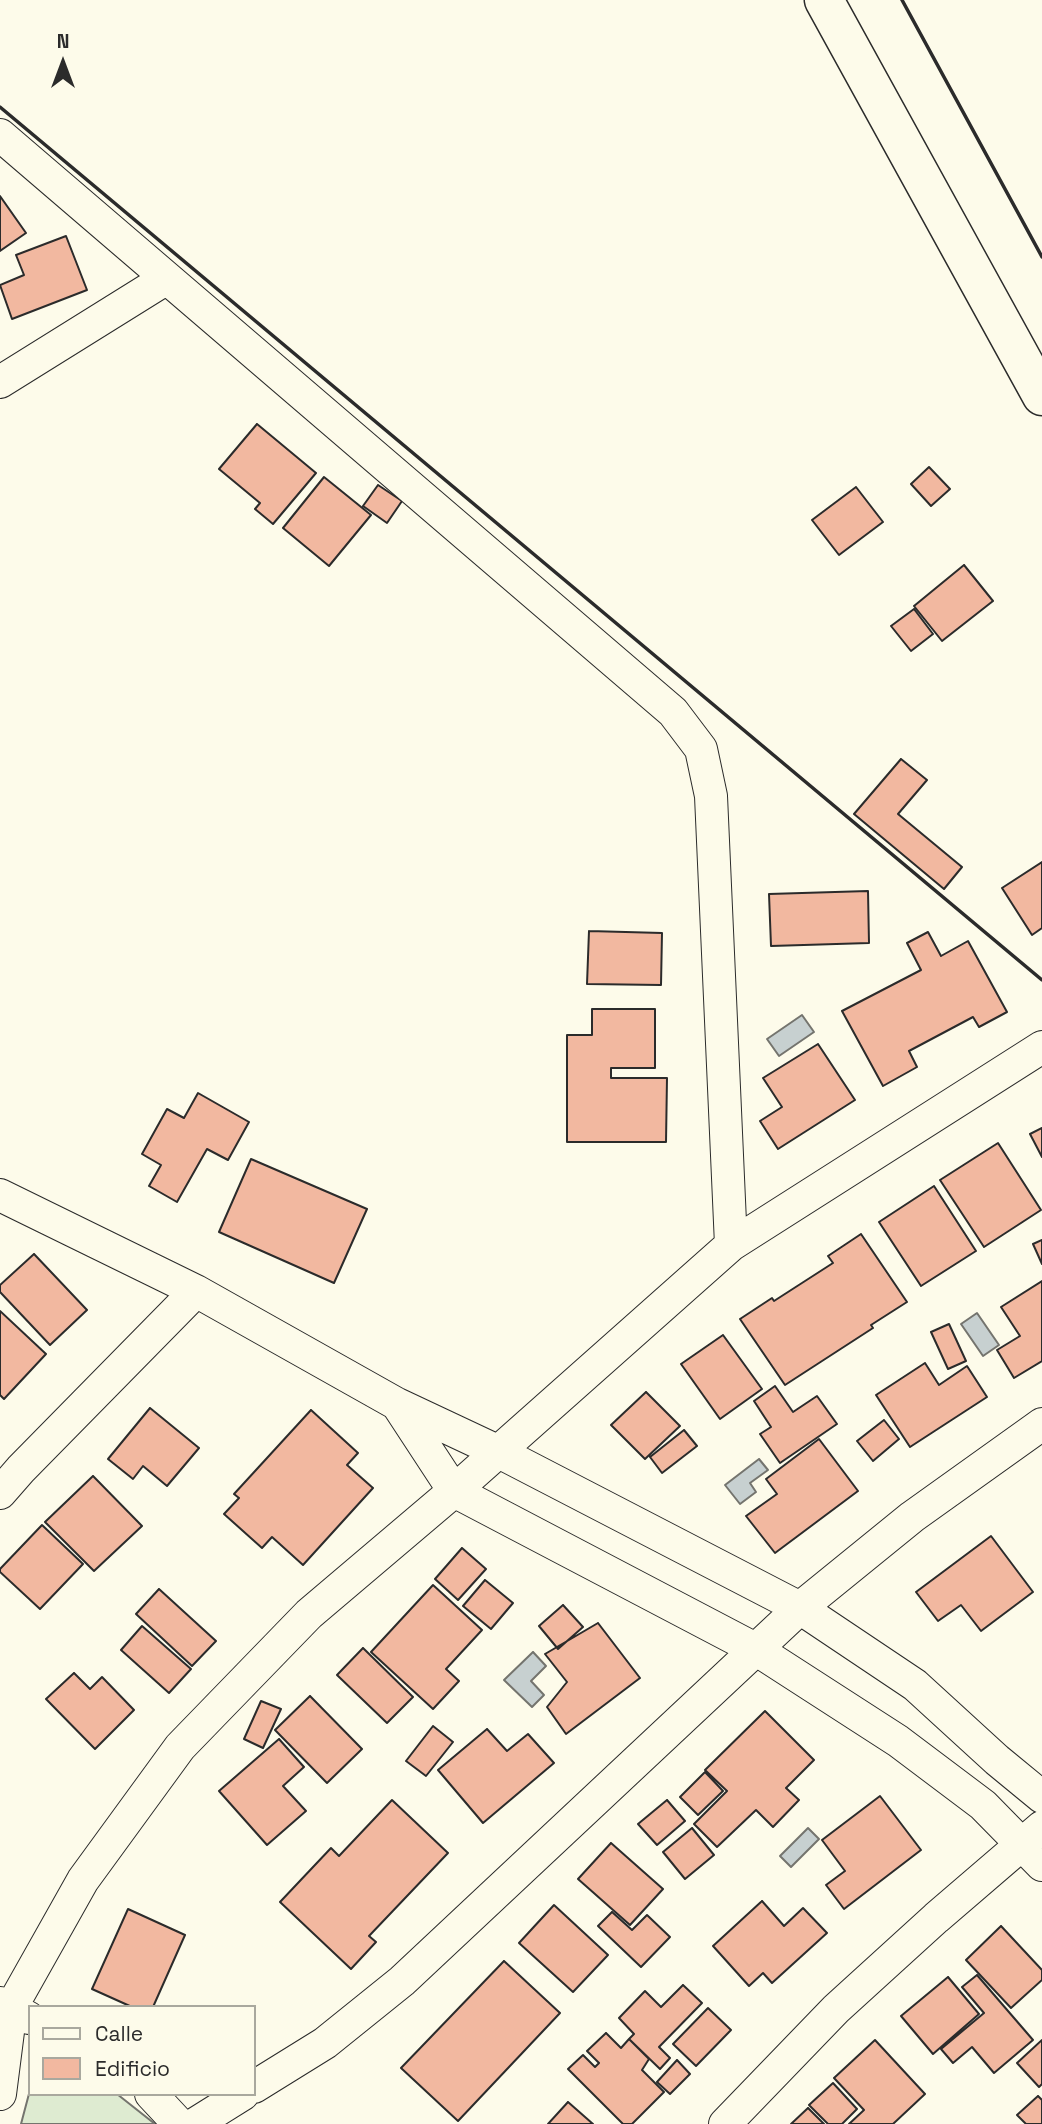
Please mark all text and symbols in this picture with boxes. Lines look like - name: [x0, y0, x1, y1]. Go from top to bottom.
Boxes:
- north arrow: [28, 28, 98, 98]
- text: N: [57, 29, 69, 54]
- legend: [28, 2005, 256, 2096]
- text: Calle: [95, 2020, 143, 2047]
- text: Edificio: [95, 2055, 170, 2082]

